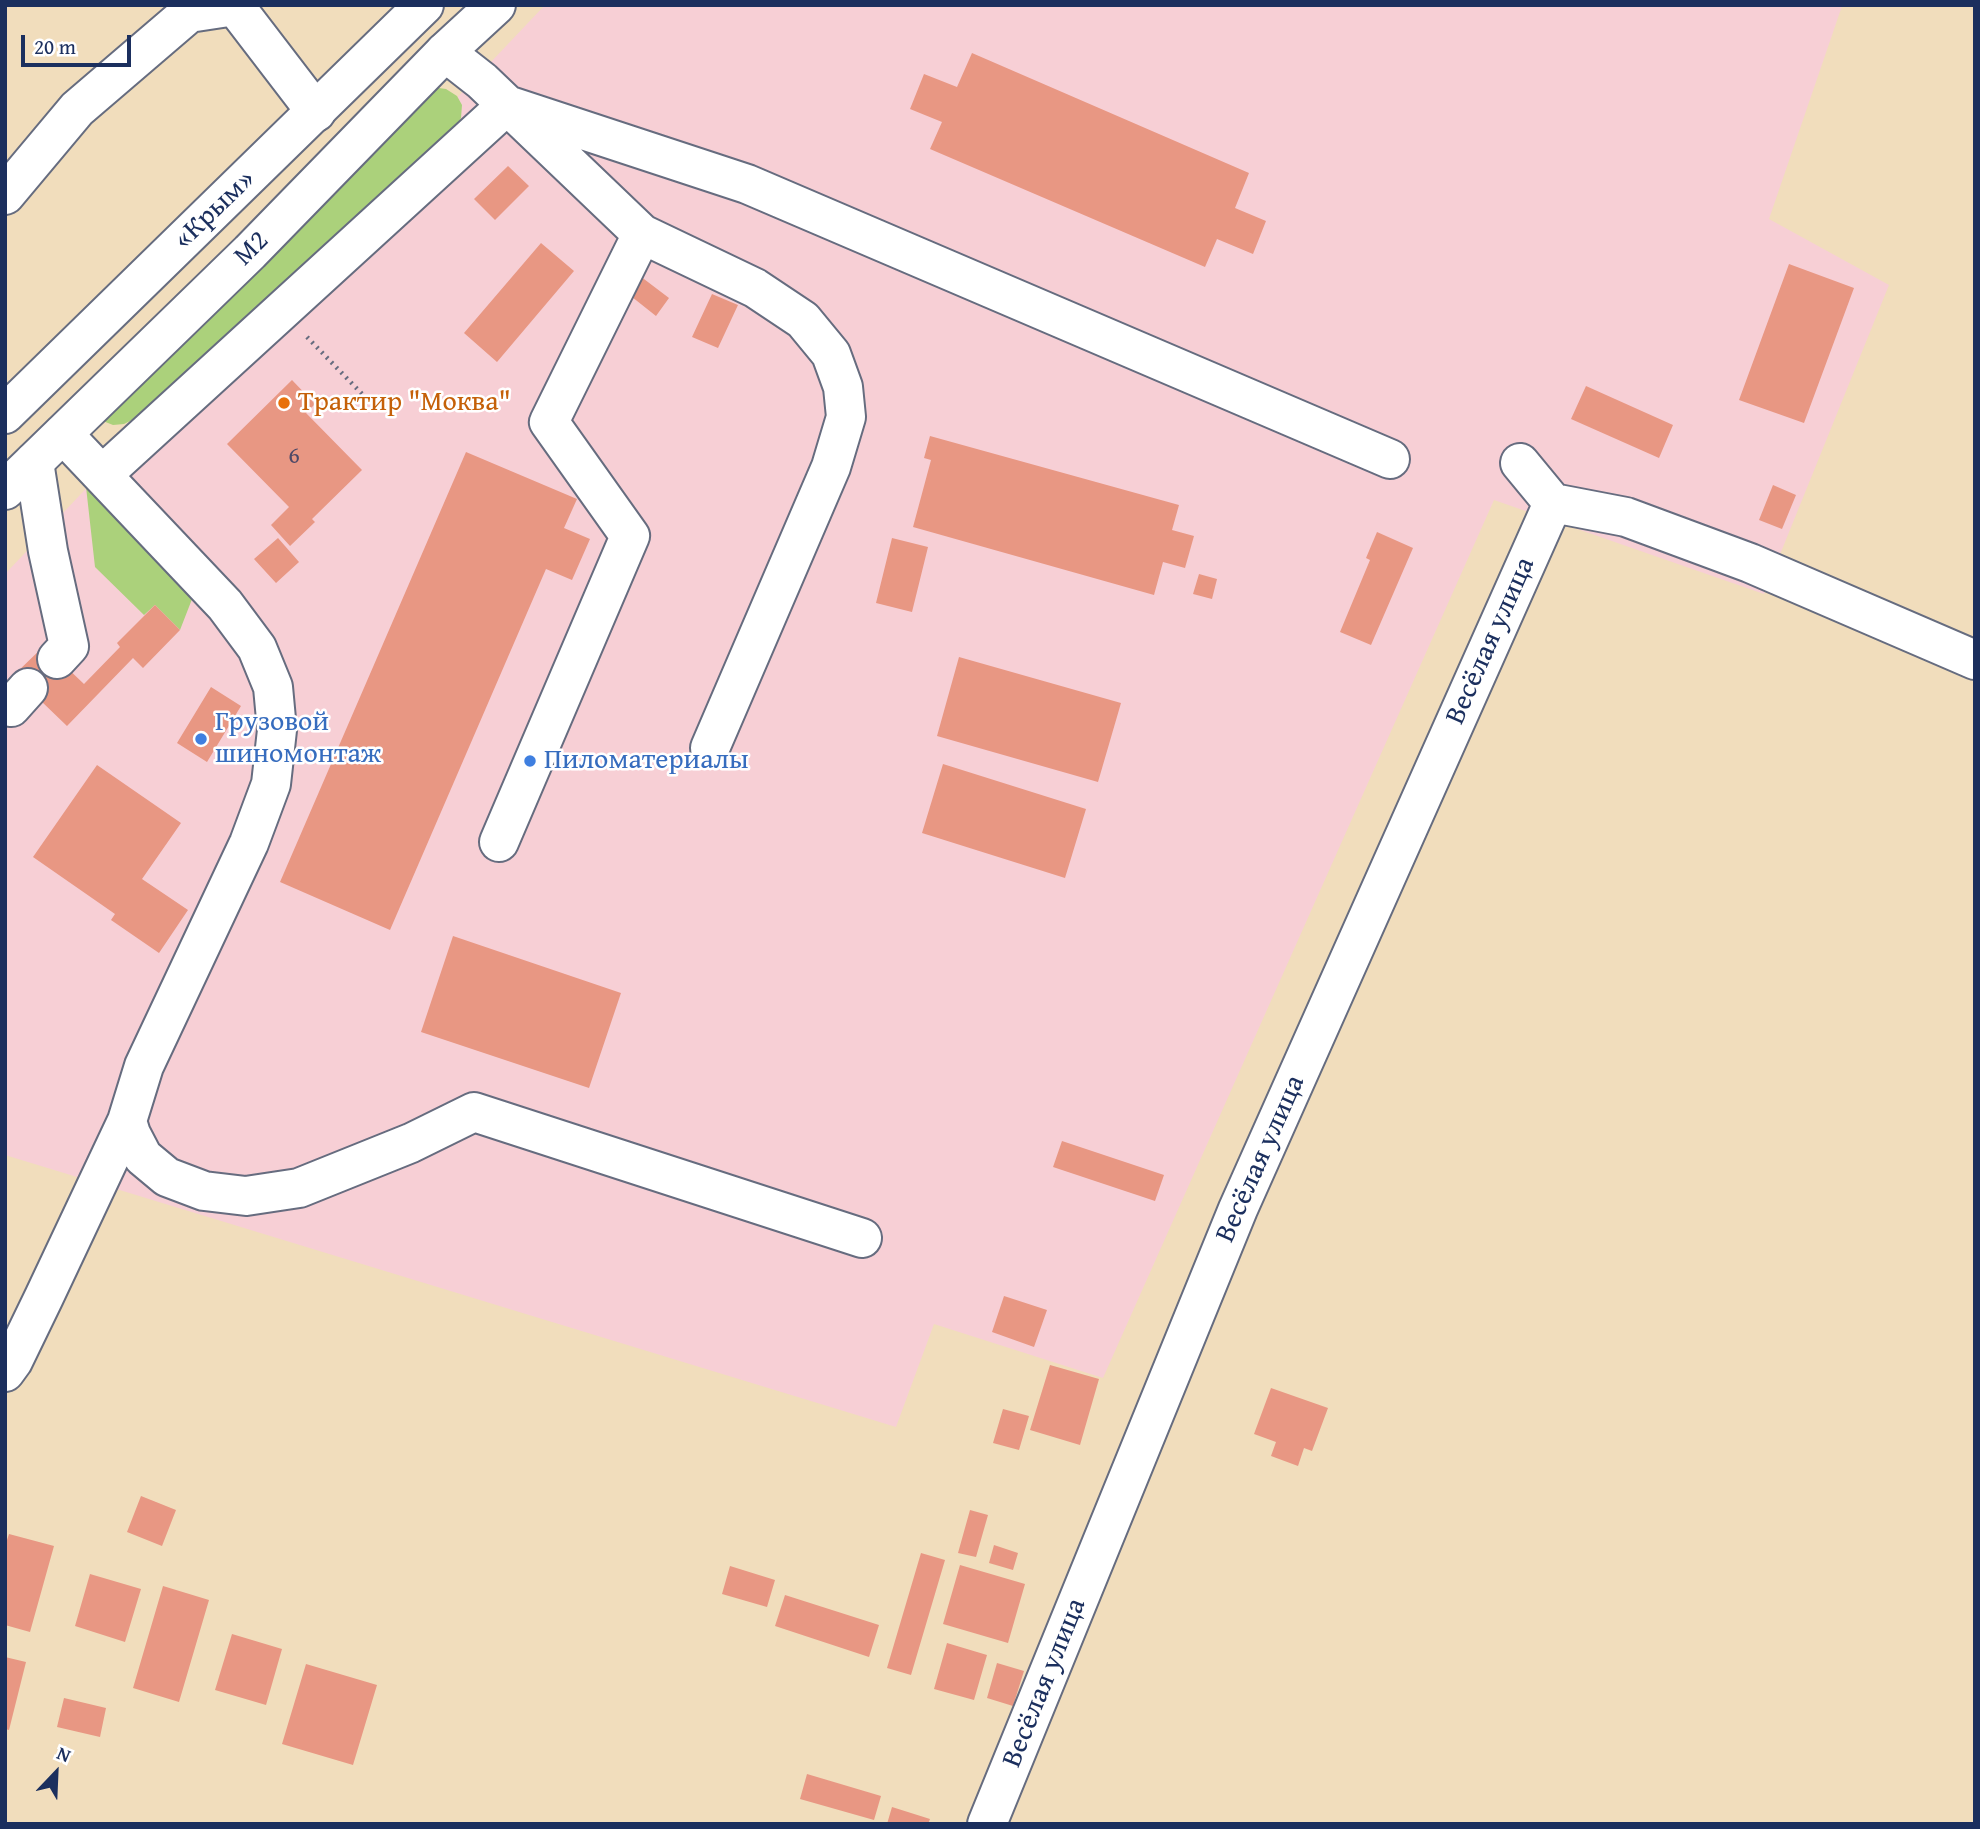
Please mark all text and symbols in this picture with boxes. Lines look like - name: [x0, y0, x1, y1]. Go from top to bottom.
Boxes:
- scale bar: [24, 21, 135, 65]
- text: 20 m: [34, 31, 76, 62]
- street label: «Крым»: [167, 163, 263, 257]
- street label: М2: [228, 225, 276, 273]
- place label: Трактир "Моква": [298, 386, 511, 420]
- marker: Трактир "Моква": [276, 395, 292, 411]
- house number: 6: [288, 443, 300, 471]
- street label: Весёлая улица: [1439, 552, 1543, 730]
- place label: Грузовой шиномонтаж: [215, 706, 381, 772]
- marker: Грузовой шиномонтаж: [193, 731, 209, 747]
- place label: Пиломатериалы: [544, 744, 748, 778]
- marker: Пиломатериалы: [522, 753, 538, 769]
- street label: Весёлая улица: [1209, 1070, 1313, 1248]
- street label: Весёлая улица: [996, 1594, 1094, 1772]
- north arrow: [21, 1738, 91, 1808]
- text: N: [53, 1738, 76, 1769]

